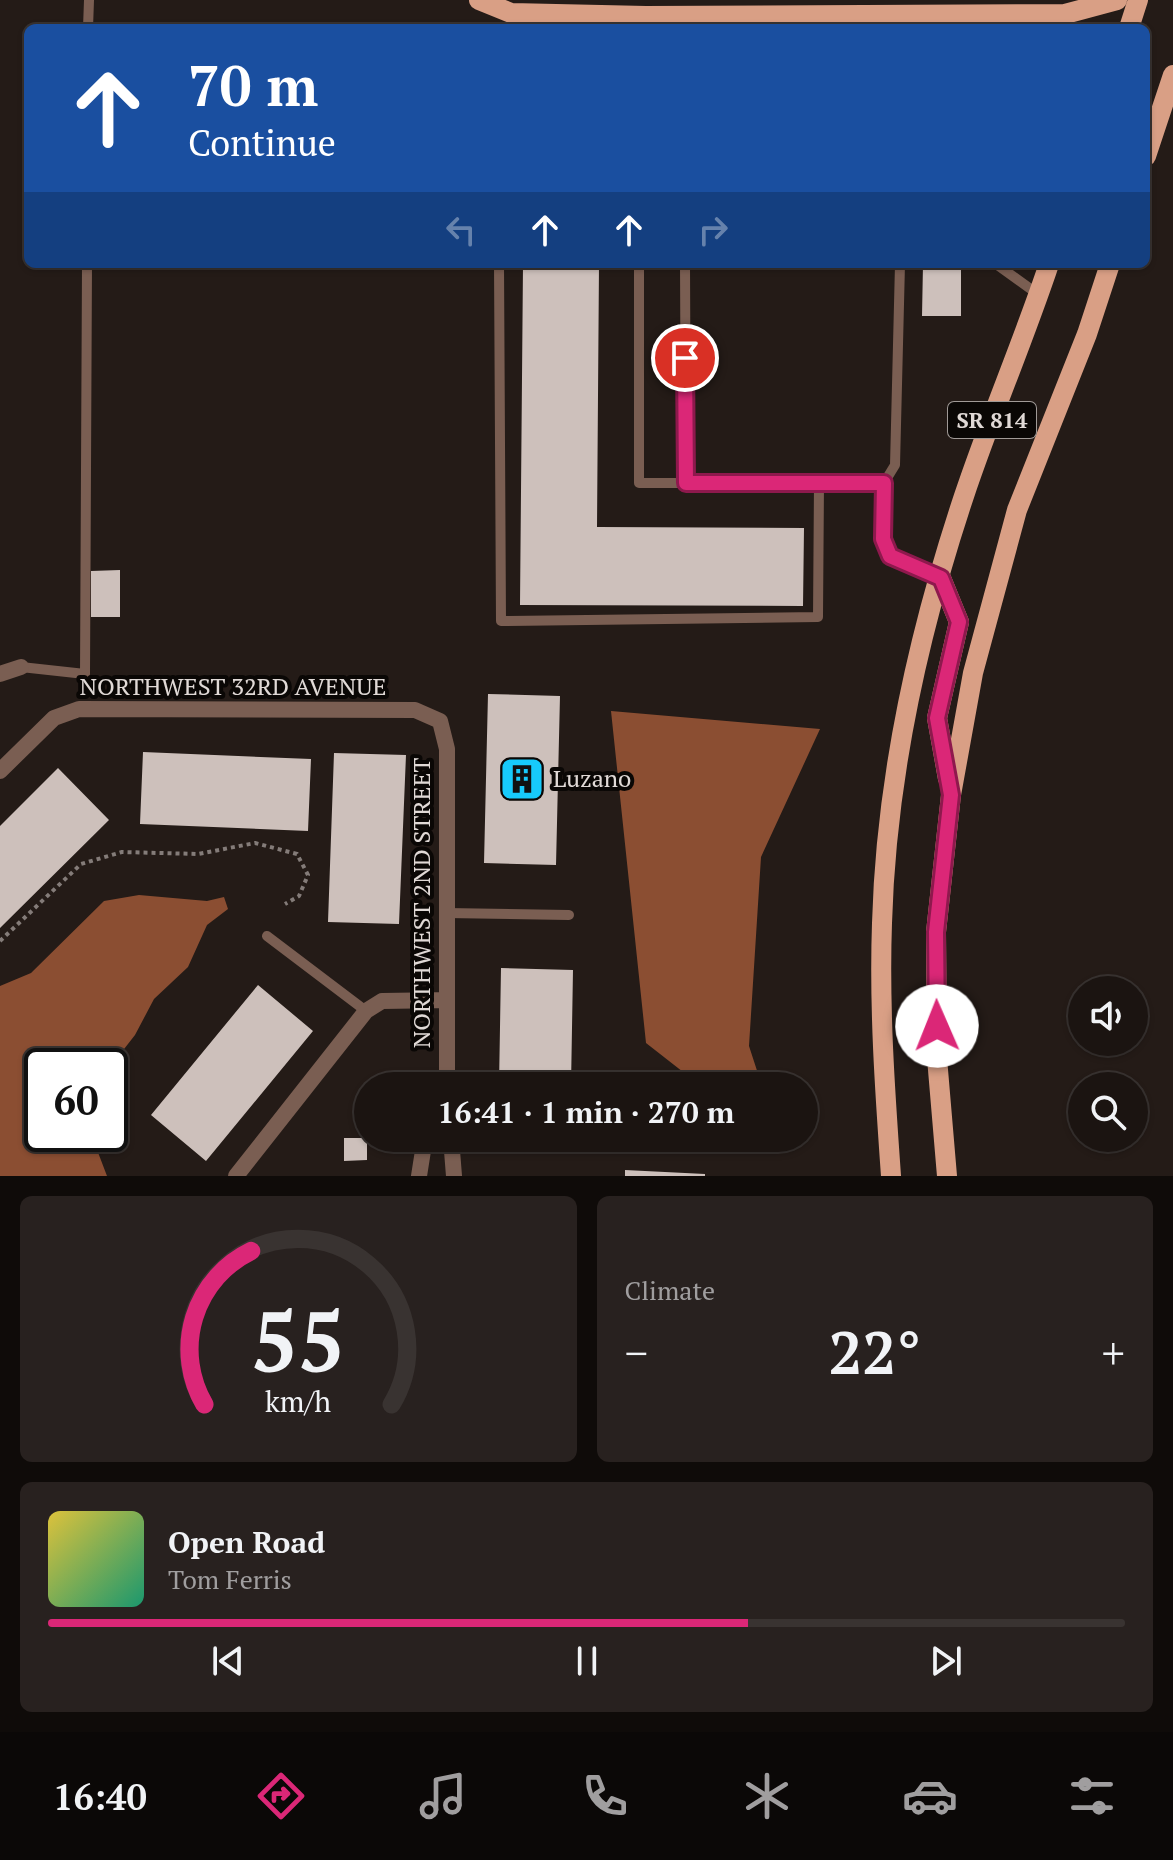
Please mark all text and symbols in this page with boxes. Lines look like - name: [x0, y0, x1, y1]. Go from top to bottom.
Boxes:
- text: 70 m: [188, 48, 318, 122]
- icon: ahead: [56, 56, 160, 160]
- text: Continue: [188, 119, 336, 166]
- icon: left: [439, 208, 483, 252]
- icon: ahead: [523, 208, 567, 252]
- icon: ahead: [607, 208, 651, 252]
- icon: right: [691, 208, 735, 252]
- pin: [651, 324, 719, 392]
- icon: arrive: [663, 336, 707, 380]
- road number: SR 814: [948, 402, 1036, 438]
- street label: NORTHWEST 32RD AVENUE: [80, 670, 386, 702]
- building icon: Luzano: [498, 755, 546, 803]
- street label: NORTHWEST 2ND STREET: [405, 758, 437, 1048]
- place label: Luzano: [553, 762, 631, 794]
- map controls: [1068, 976, 1148, 1152]
- button: sound: [1068, 976, 1148, 1056]
- position arrow: [895, 984, 979, 1068]
- speed limit sign: 60: [24, 1048, 128, 1152]
- button: search: [1068, 1072, 1148, 1152]
- text: 16:41 · 1 min · 270 m: [438, 1092, 734, 1132]
- text: Climate: [625, 1273, 715, 1307]
- text: 55: [251, 1285, 345, 1395]
- text: 22°: [828, 1312, 921, 1391]
- text: −: [625, 1323, 648, 1382]
- text: +: [1102, 1323, 1125, 1382]
- text: km/h: [265, 1382, 331, 1420]
- text: Open Road: [168, 1522, 325, 1562]
- text: Tom Ferris: [168, 1562, 292, 1596]
- icon: previous: [206, 1639, 250, 1683]
- icon: pause: [565, 1639, 609, 1683]
- icon: next: [924, 1639, 968, 1683]
- icon: directions: [253, 1768, 309, 1824]
- icon: music: [415, 1768, 471, 1824]
- icon: phone: [577, 1768, 633, 1824]
- icon: climate: [739, 1768, 795, 1824]
- icon: car: [902, 1768, 958, 1824]
- icon: filters: [1064, 1768, 1120, 1824]
- text: 16:40: [53, 1773, 147, 1820]

